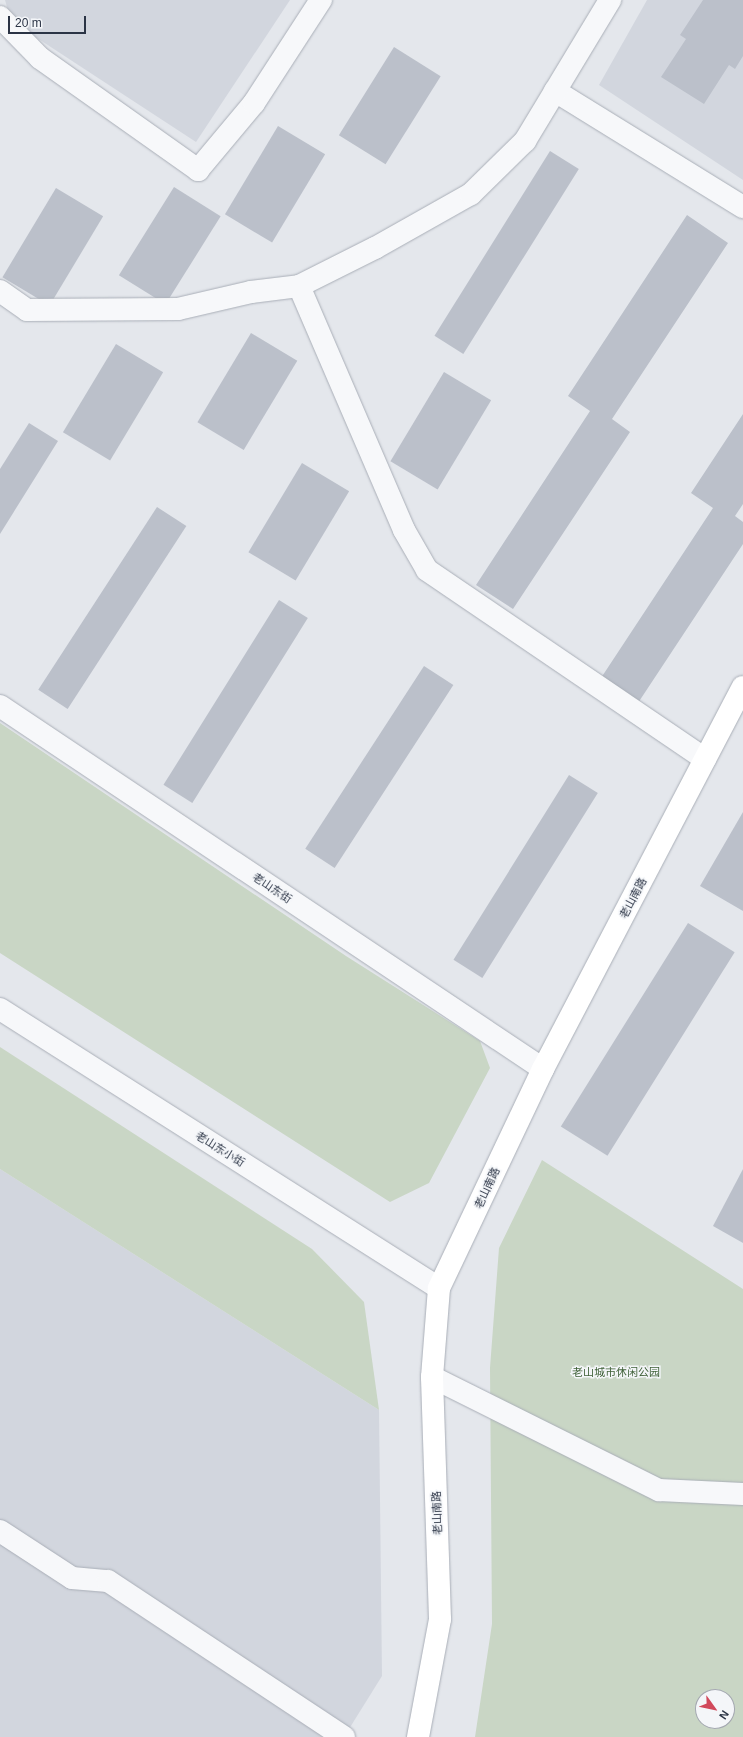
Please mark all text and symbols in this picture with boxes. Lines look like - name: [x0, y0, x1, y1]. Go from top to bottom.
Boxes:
- scale bar: [10, 8, 88, 34]
- text: 20 m: [15, 16, 42, 30]
- street label: 老山东街: [250, 870, 294, 906]
- street label: 老山南路: [617, 875, 649, 921]
- street label: 老山东小街: [193, 1129, 247, 1169]
- street label: 老山南路: [472, 1165, 502, 1211]
- park label: 老山城市休闲公园: [572, 1365, 660, 1379]
- street label: 老山南路: [430, 1491, 444, 1535]
- north arrow: [695, 1689, 735, 1729]
- text: N: [717, 1708, 731, 1722]

